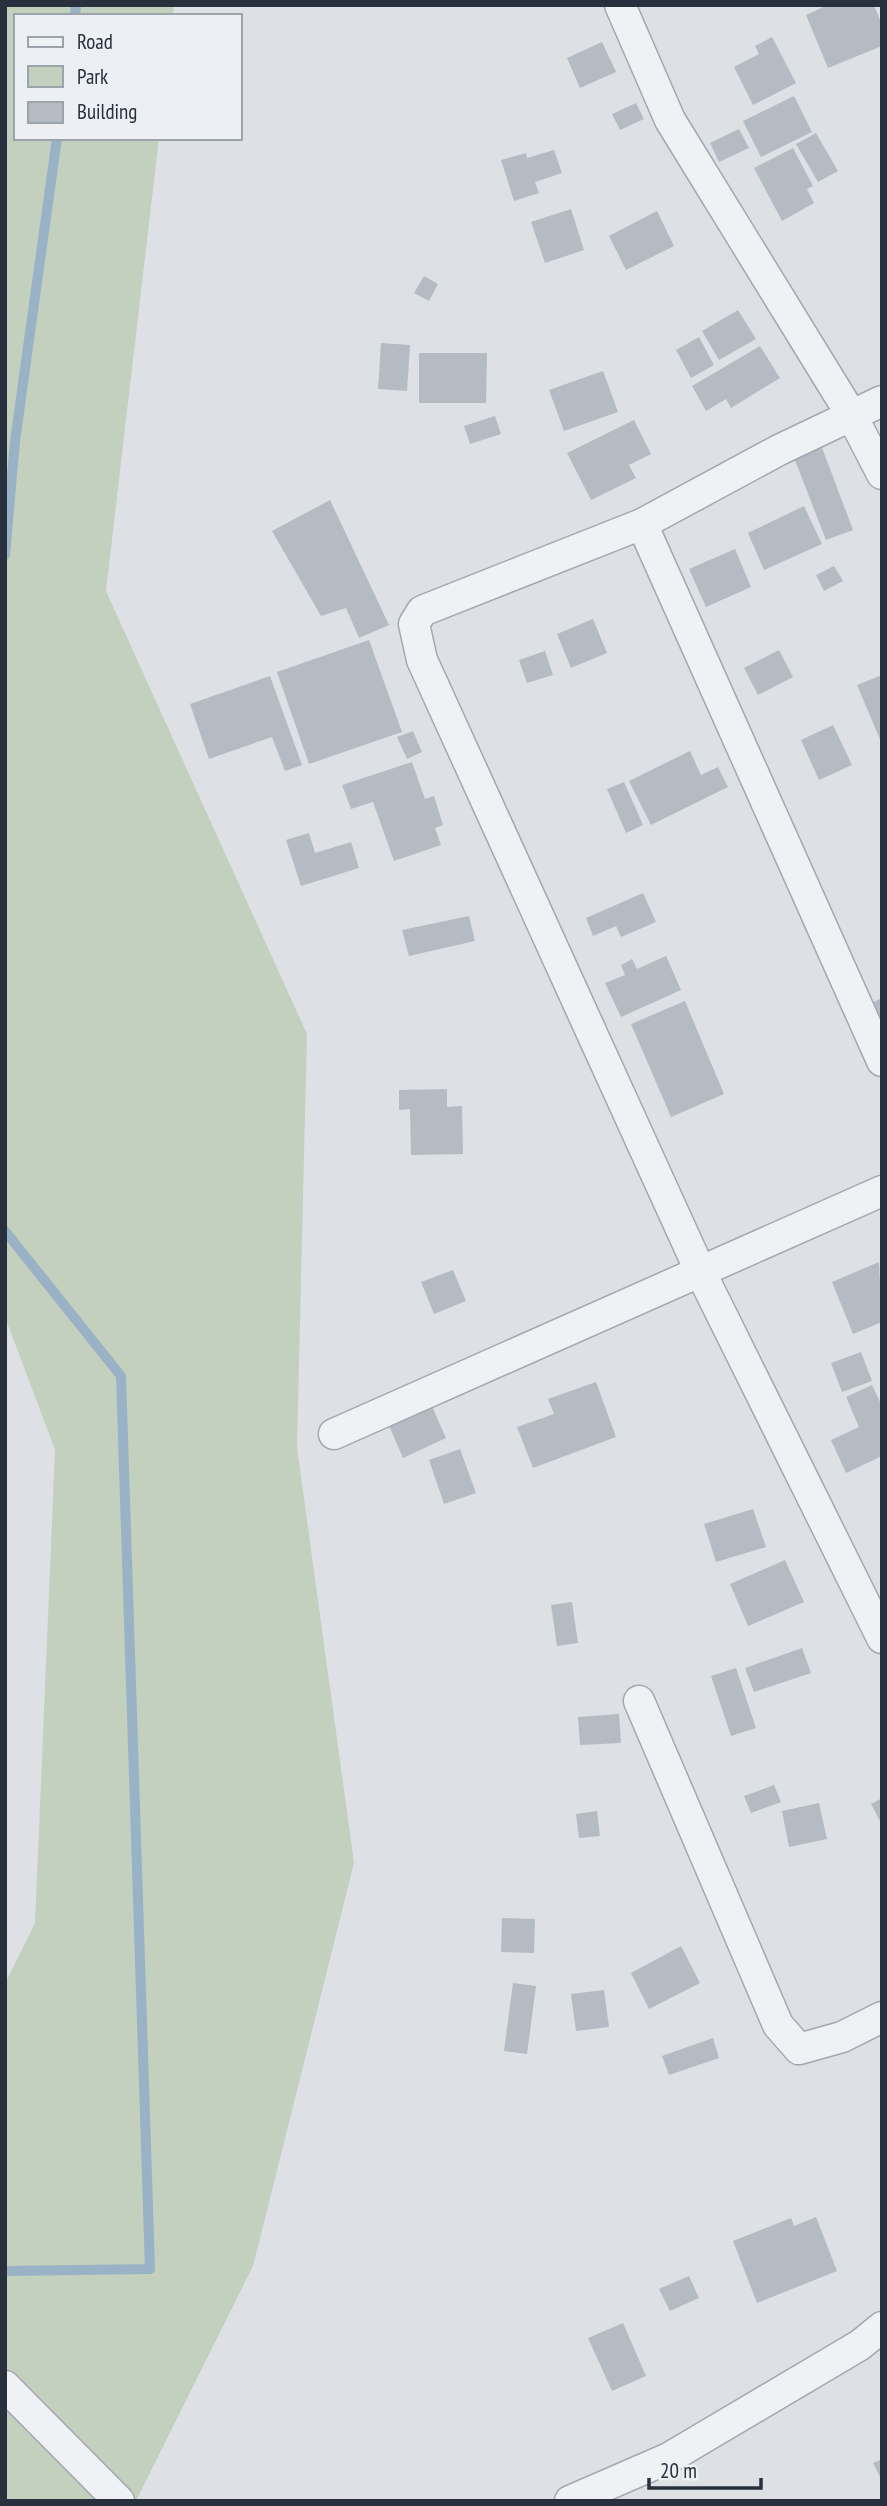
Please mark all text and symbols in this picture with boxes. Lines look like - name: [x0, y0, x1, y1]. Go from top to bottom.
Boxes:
- legend: [14, 14, 242, 140]
- text: Road: [77, 28, 113, 55]
- text: Park: [77, 63, 108, 90]
- text: Building: [77, 98, 137, 125]
- scale bar: [649, 2446, 761, 2490]
- text: 20 m: [660, 2457, 697, 2484]

